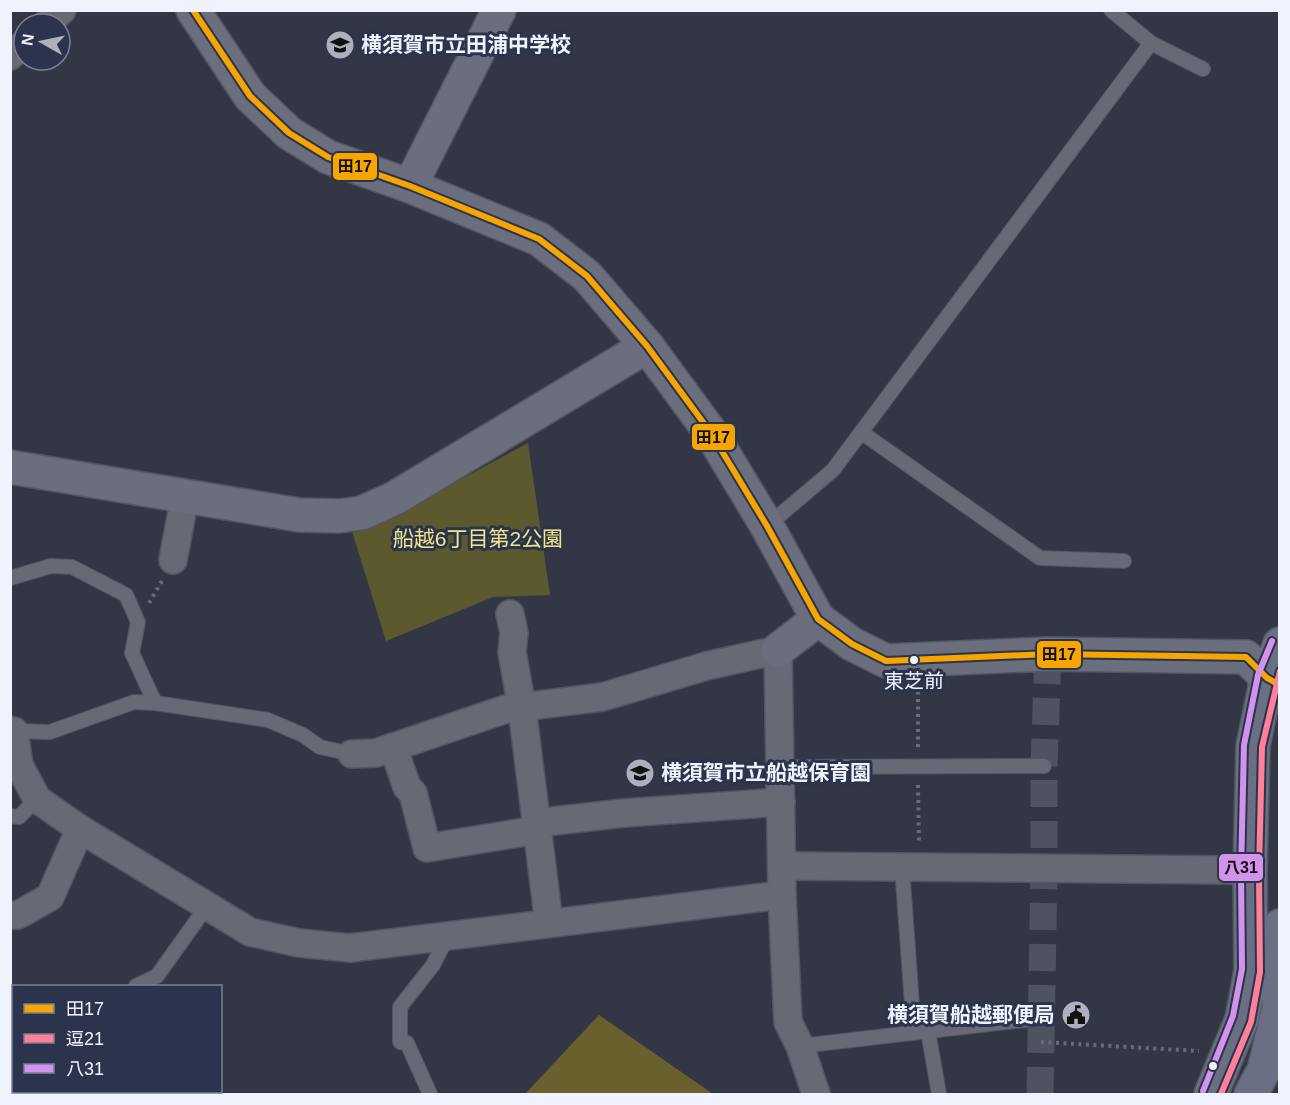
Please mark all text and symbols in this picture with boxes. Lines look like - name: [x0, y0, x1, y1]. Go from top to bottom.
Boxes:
- north arrow: [12, 12, 72, 72]
- school or university icon: 横須賀市立田浦中学校: [324, 29, 356, 61]
- text: N: [18, 33, 37, 47]
- place label: 横須賀市立田浦中学校: [361, 33, 571, 56]
- line badge: 田17: [332, 152, 378, 181]
- text: 田17: [338, 158, 372, 175]
- line badge: 田17: [691, 423, 736, 451]
- text: 田17: [696, 429, 730, 446]
- park label: 船越6丁目第2公園: [393, 527, 563, 550]
- line badge: 田17: [1036, 640, 1082, 669]
- text: 田17: [1042, 646, 1076, 663]
- marker: 東芝前: [908, 654, 920, 666]
- place label: 東芝前: [884, 670, 944, 692]
- school or university icon: 横須賀市立船越保育園: [624, 757, 656, 789]
- place label: 横須賀市立船越保育園: [661, 761, 871, 784]
- line badge: 八31: [1218, 853, 1264, 882]
- text: 八31: [1224, 859, 1258, 876]
- legend: [12, 985, 222, 1093]
- text: 田17: [66, 999, 104, 1019]
- public building icon: 横須賀船越郵便局: [1060, 999, 1092, 1031]
- place label: 横須賀船越郵便局: [887, 1003, 1055, 1026]
- text: 逗21: [66, 1029, 104, 1049]
- text: 八31: [66, 1059, 104, 1079]
- unlabelled marker: [1207, 1060, 1219, 1072]

